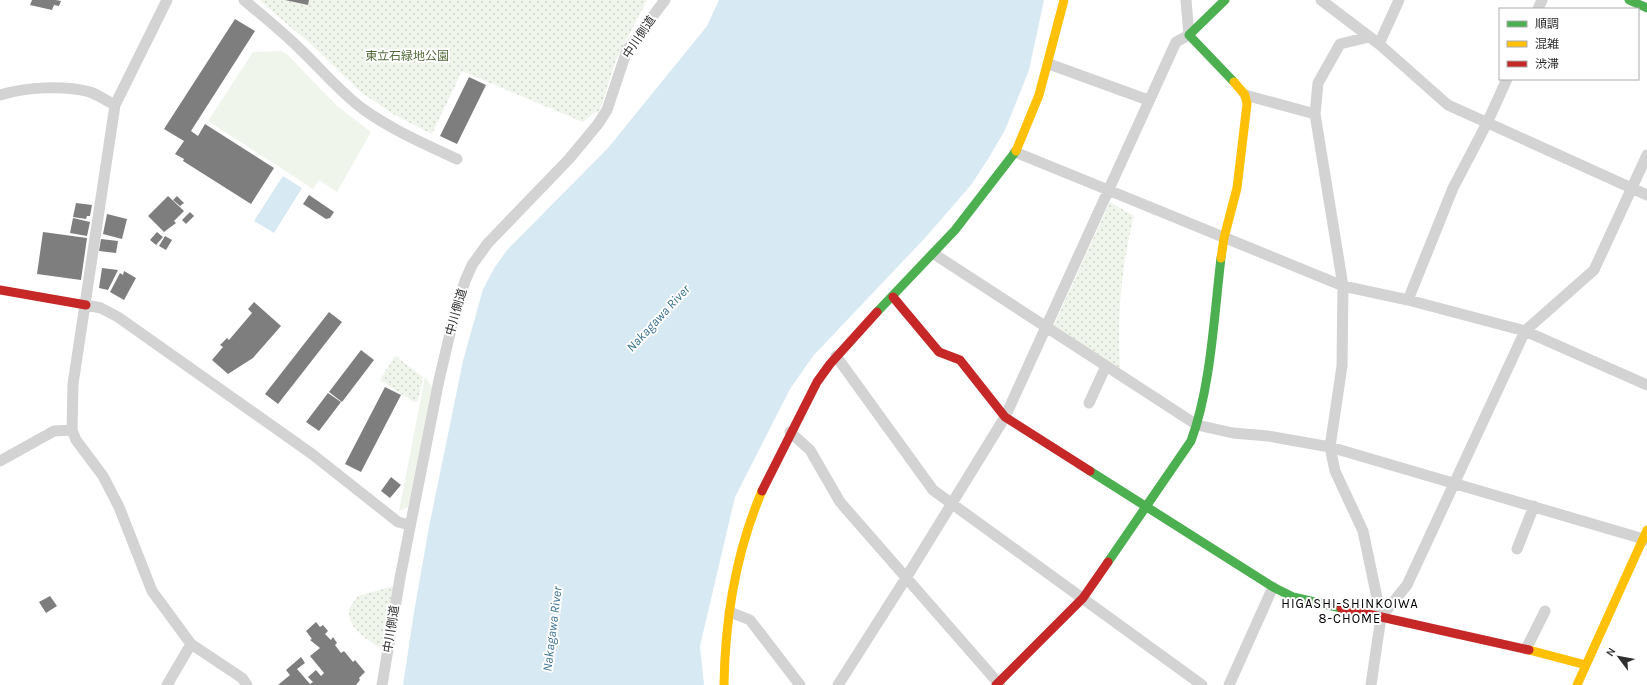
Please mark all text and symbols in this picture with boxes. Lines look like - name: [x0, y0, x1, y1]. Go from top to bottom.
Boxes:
- legend: [1499, 8, 1639, 80]
- street label: 中川側道: [620, 13, 658, 61]
- text: 順調: [1535, 17, 1559, 31]
- text: 混雑: [1535, 37, 1559, 51]
- park label: 東立石緑地公園: [365, 49, 449, 63]
- text: 渋滞: [1535, 57, 1559, 71]
- water label: Nakagawa River: [623, 281, 693, 354]
- street label: 中川側道: [443, 287, 469, 337]
- water label: Nakagawa River: [539, 585, 565, 672]
- district label: HIGASHI-SHINKOIWA 8-CHOME: [1281, 596, 1419, 626]
- street label: 中川側道: [380, 604, 402, 654]
- north arrow: [1599, 637, 1639, 677]
- text: N: [1603, 645, 1619, 659]

